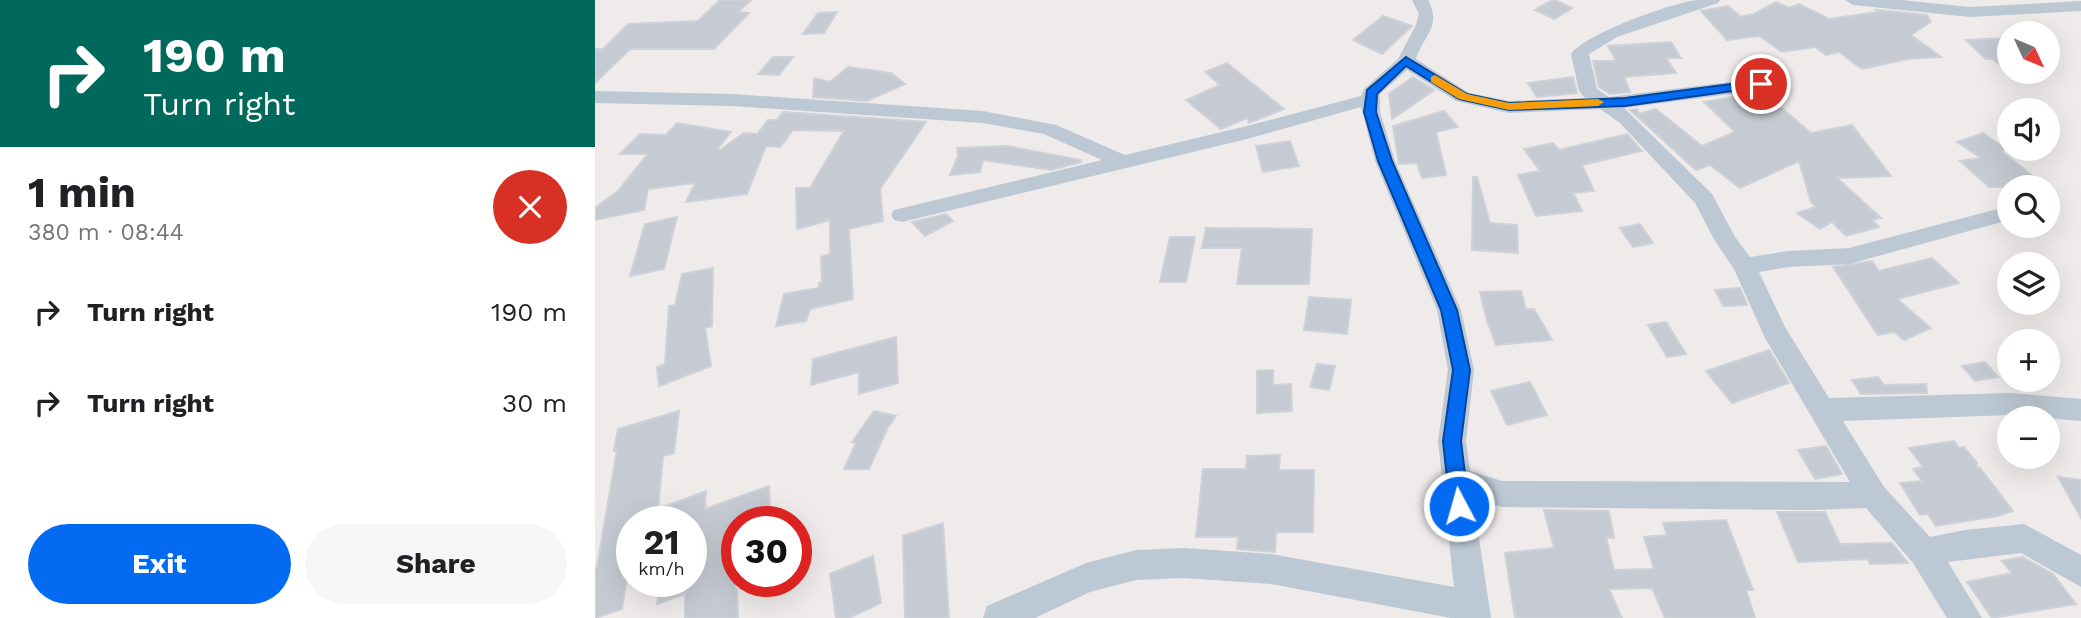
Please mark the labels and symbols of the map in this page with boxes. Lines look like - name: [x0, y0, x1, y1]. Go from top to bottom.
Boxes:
- north arrow: [1997, 21, 2060, 84]
- pin: [1731, 54, 1791, 114]
- position arrow: [1422, 469, 1496, 543]
- speed limit sign: 30: [721, 506, 812, 597]

